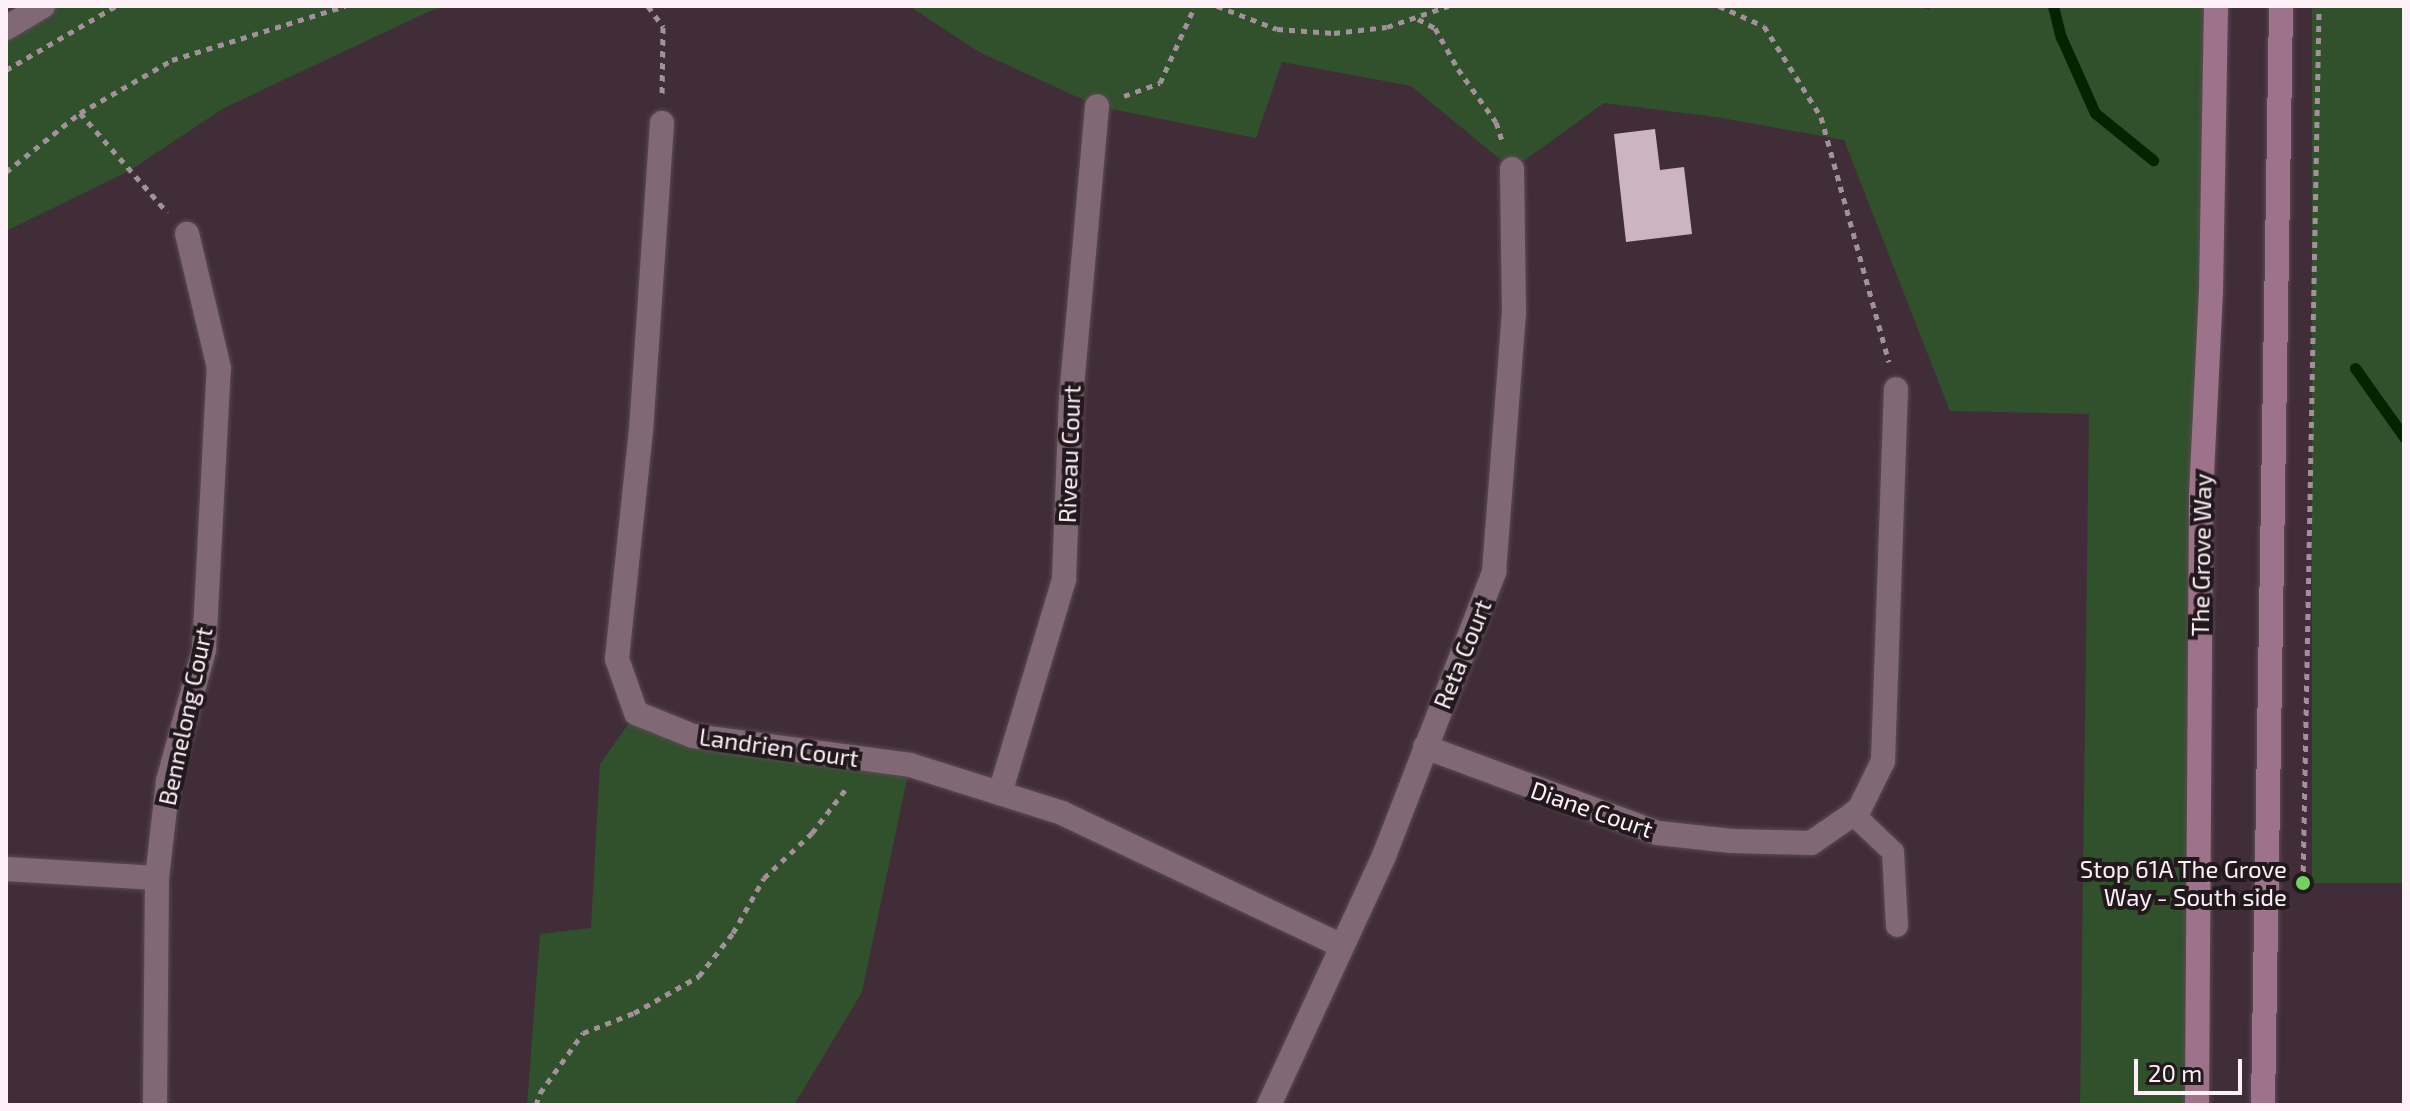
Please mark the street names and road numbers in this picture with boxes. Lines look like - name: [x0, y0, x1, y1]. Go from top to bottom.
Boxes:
- street label: Riveau Court: [1052, 384, 1086, 524]
- street label: The Grove Way: [2185, 473, 2217, 637]
- street label: Reta Court: [1427, 595, 1497, 713]
- street label: Bennelong Court: [152, 624, 218, 808]
- street label: Landrien Court: [697, 722, 861, 772]
- street label: Diane Court: [1527, 775, 1657, 843]

